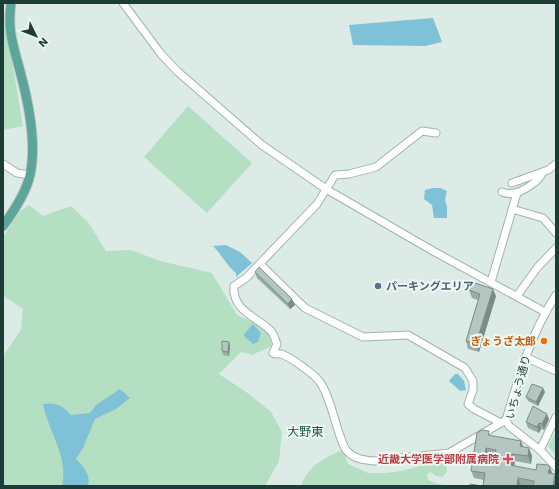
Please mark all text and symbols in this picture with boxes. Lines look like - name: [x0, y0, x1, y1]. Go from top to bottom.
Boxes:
- north arrow: [16, 16, 56, 56]
- text: N: [35, 35, 50, 50]
- place label: パーキングエリア: [386, 280, 474, 293]
- marker: パーキングエリア: [373, 281, 383, 291]
- place label: ぎょうざ太郎: [471, 335, 536, 348]
- marker: ぎょうざ太郎: [539, 336, 549, 346]
- street label: いちょう通り: [504, 354, 533, 421]
- district label: 大野東: [287, 425, 323, 439]
- place label: 近畿大学医学部附属病院: [378, 453, 499, 466]
- marker: 近畿大学医学部附属病院: [502, 453, 514, 465]

